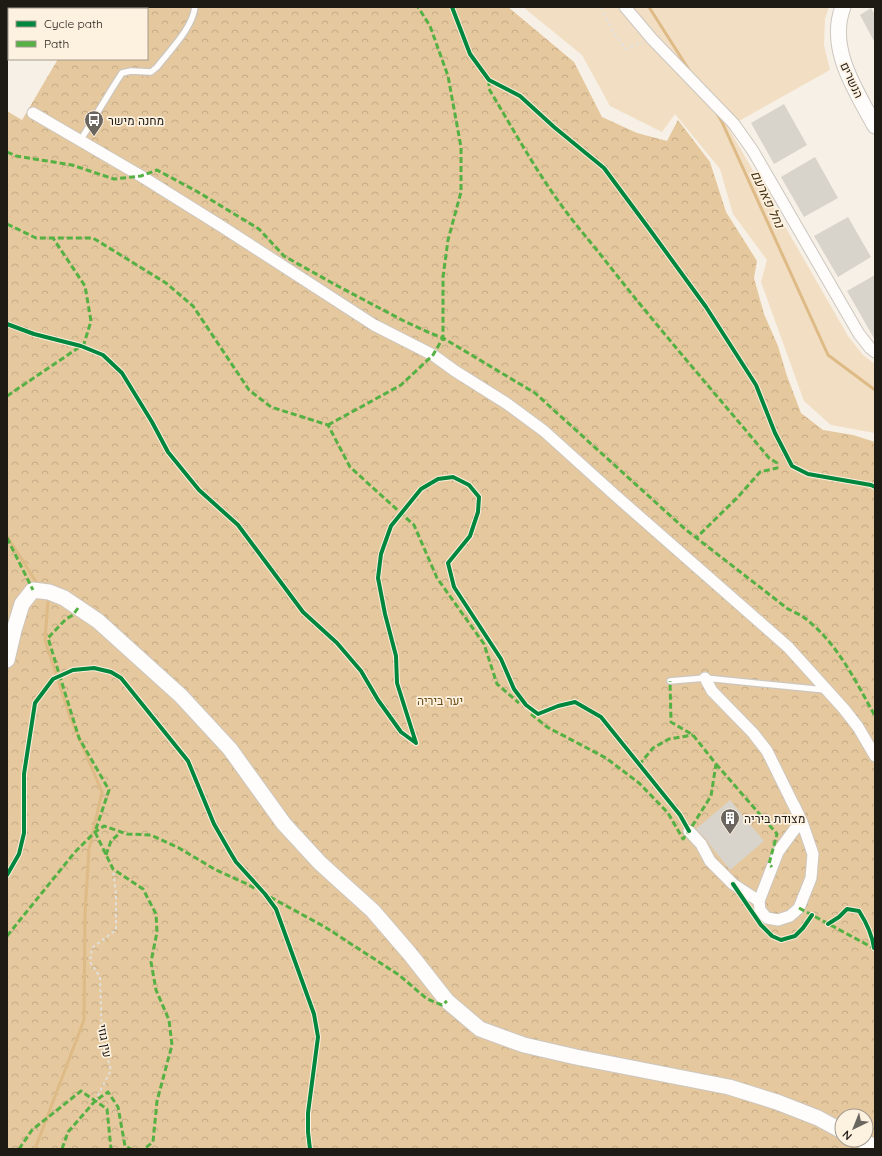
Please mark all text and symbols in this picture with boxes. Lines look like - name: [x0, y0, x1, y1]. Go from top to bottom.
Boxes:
- legend: [8, 8, 148, 60]
- text: Cycle path: [44, 16, 103, 31]
- text: Path: [44, 36, 69, 51]
- street label: הנשרים: [837, 60, 867, 100]
- bus stop icon: מחנה מישר: [83, 109, 105, 137]
- place label: מחנה מישר: [108, 113, 164, 128]
- water label: נחל פארעם: [748, 168, 789, 231]
- park label: יער ביריה: [417, 693, 463, 708]
- building icon: מצודת ביריה: [719, 807, 741, 835]
- place label: מצודת ביריה: [744, 811, 805, 826]
- street label: עין גוזי: [95, 1023, 115, 1059]
- north arrow: [834, 1108, 874, 1148]
- text: N: [839, 1127, 855, 1143]

